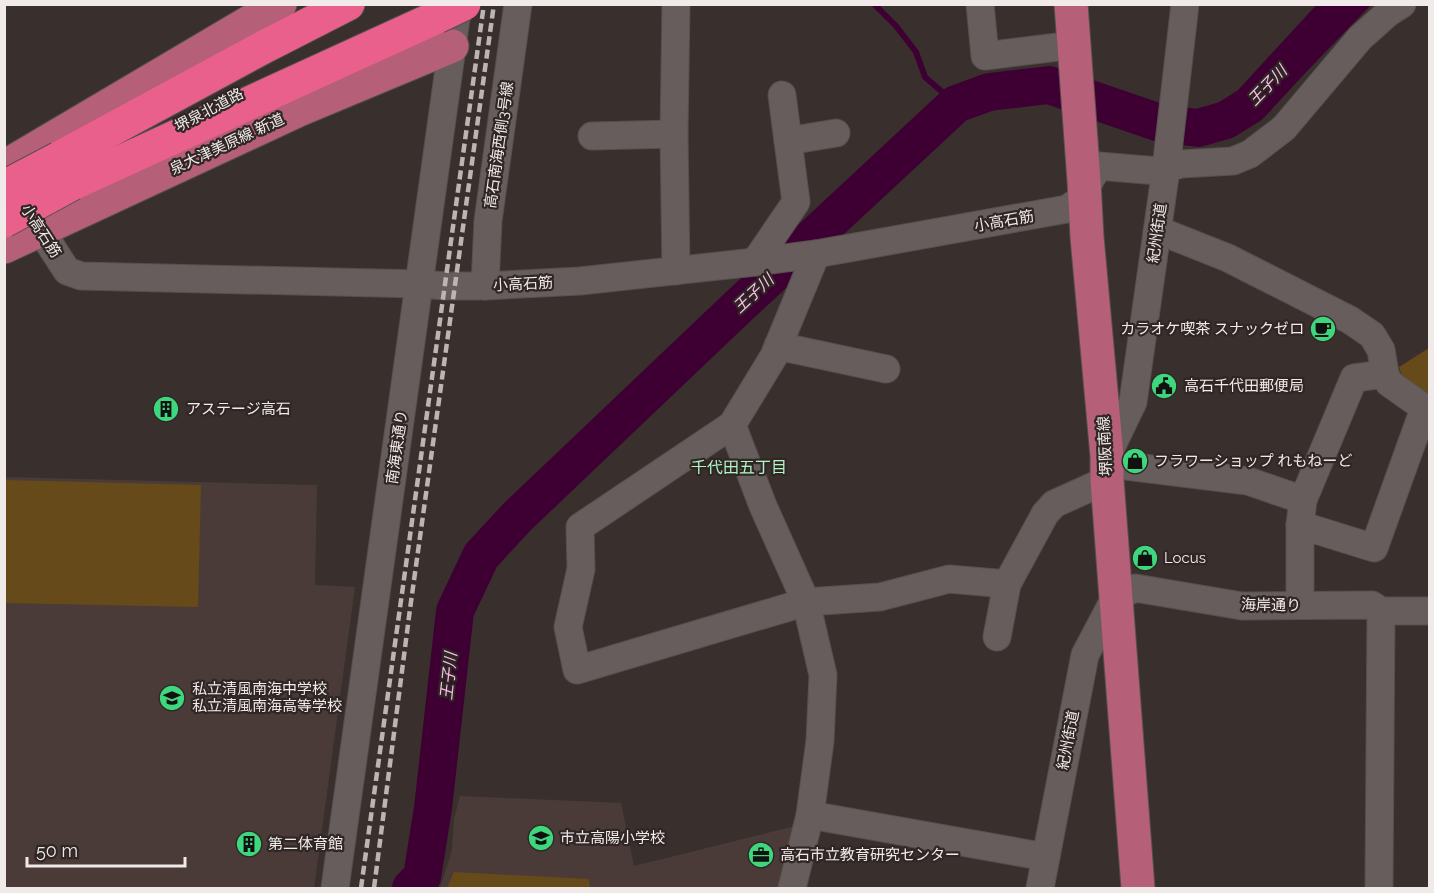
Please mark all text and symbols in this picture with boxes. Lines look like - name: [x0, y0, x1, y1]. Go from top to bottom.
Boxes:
- water label: 王子川: [1244, 60, 1292, 109]
- street label: 高石南海西側3号線: [481, 80, 517, 210]
- street label: 堺泉北道路: [172, 84, 246, 136]
- street label: 泉大津美原線 新道: [167, 110, 287, 178]
- street label: 小高石筋: [17, 201, 65, 261]
- street label: 紀州街道: [1144, 202, 1170, 264]
- street label: 小高石筋: [973, 207, 1035, 235]
- water label: 王子川: [729, 269, 779, 317]
- street label: 小高石筋: [493, 273, 553, 295]
- cafe icon: カラオケ喫茶 スナックゼロ: [1308, 314, 1338, 344]
- place label: カラオケ喫茶 スナックゼロ: [1120, 320, 1304, 338]
- public building icon: 高石千代田郵便局: [1149, 371, 1179, 401]
- place label: 高石千代田郵便局: [1184, 377, 1304, 395]
- building icon: アステージ高石: [151, 394, 181, 424]
- place label: アステージ高石: [186, 400, 291, 418]
- street label: 南海東通り: [383, 409, 411, 485]
- street label: 堺阪南線: [1094, 416, 1116, 476]
- shop icon: フラワーショップ れもねーど: [1120, 446, 1150, 476]
- place label: フラワーショップ れもねーど: [1154, 452, 1353, 470]
- district label: 千代田五丁目: [691, 458, 787, 477]
- shop icon: Locus: [1130, 543, 1160, 573]
- place label: Locus: [1164, 549, 1206, 567]
- street label: 海岸通り: [1241, 595, 1301, 615]
- water label: 王子川: [437, 649, 461, 701]
- place label: 私立清風南海中学校 私立清風南海高等学校: [192, 680, 342, 715]
- school or university icon: 私立清風南海中学校 私立清風南海高等学校: [157, 683, 187, 713]
- street label: 紀州街道: [1053, 709, 1083, 771]
- school or university icon: 市立高陽小学校: [526, 823, 556, 853]
- building icon: 第二体育館: [234, 829, 264, 859]
- place label: 市立高陽小学校: [560, 829, 665, 847]
- scale bar: [27, 830, 184, 868]
- place label: 第二体育館: [268, 835, 343, 853]
- text: 50 m: [36, 840, 78, 861]
- office icon: 高石市立教育研究センター: [746, 840, 776, 870]
- place label: 高石市立教育研究センター: [780, 846, 960, 864]

